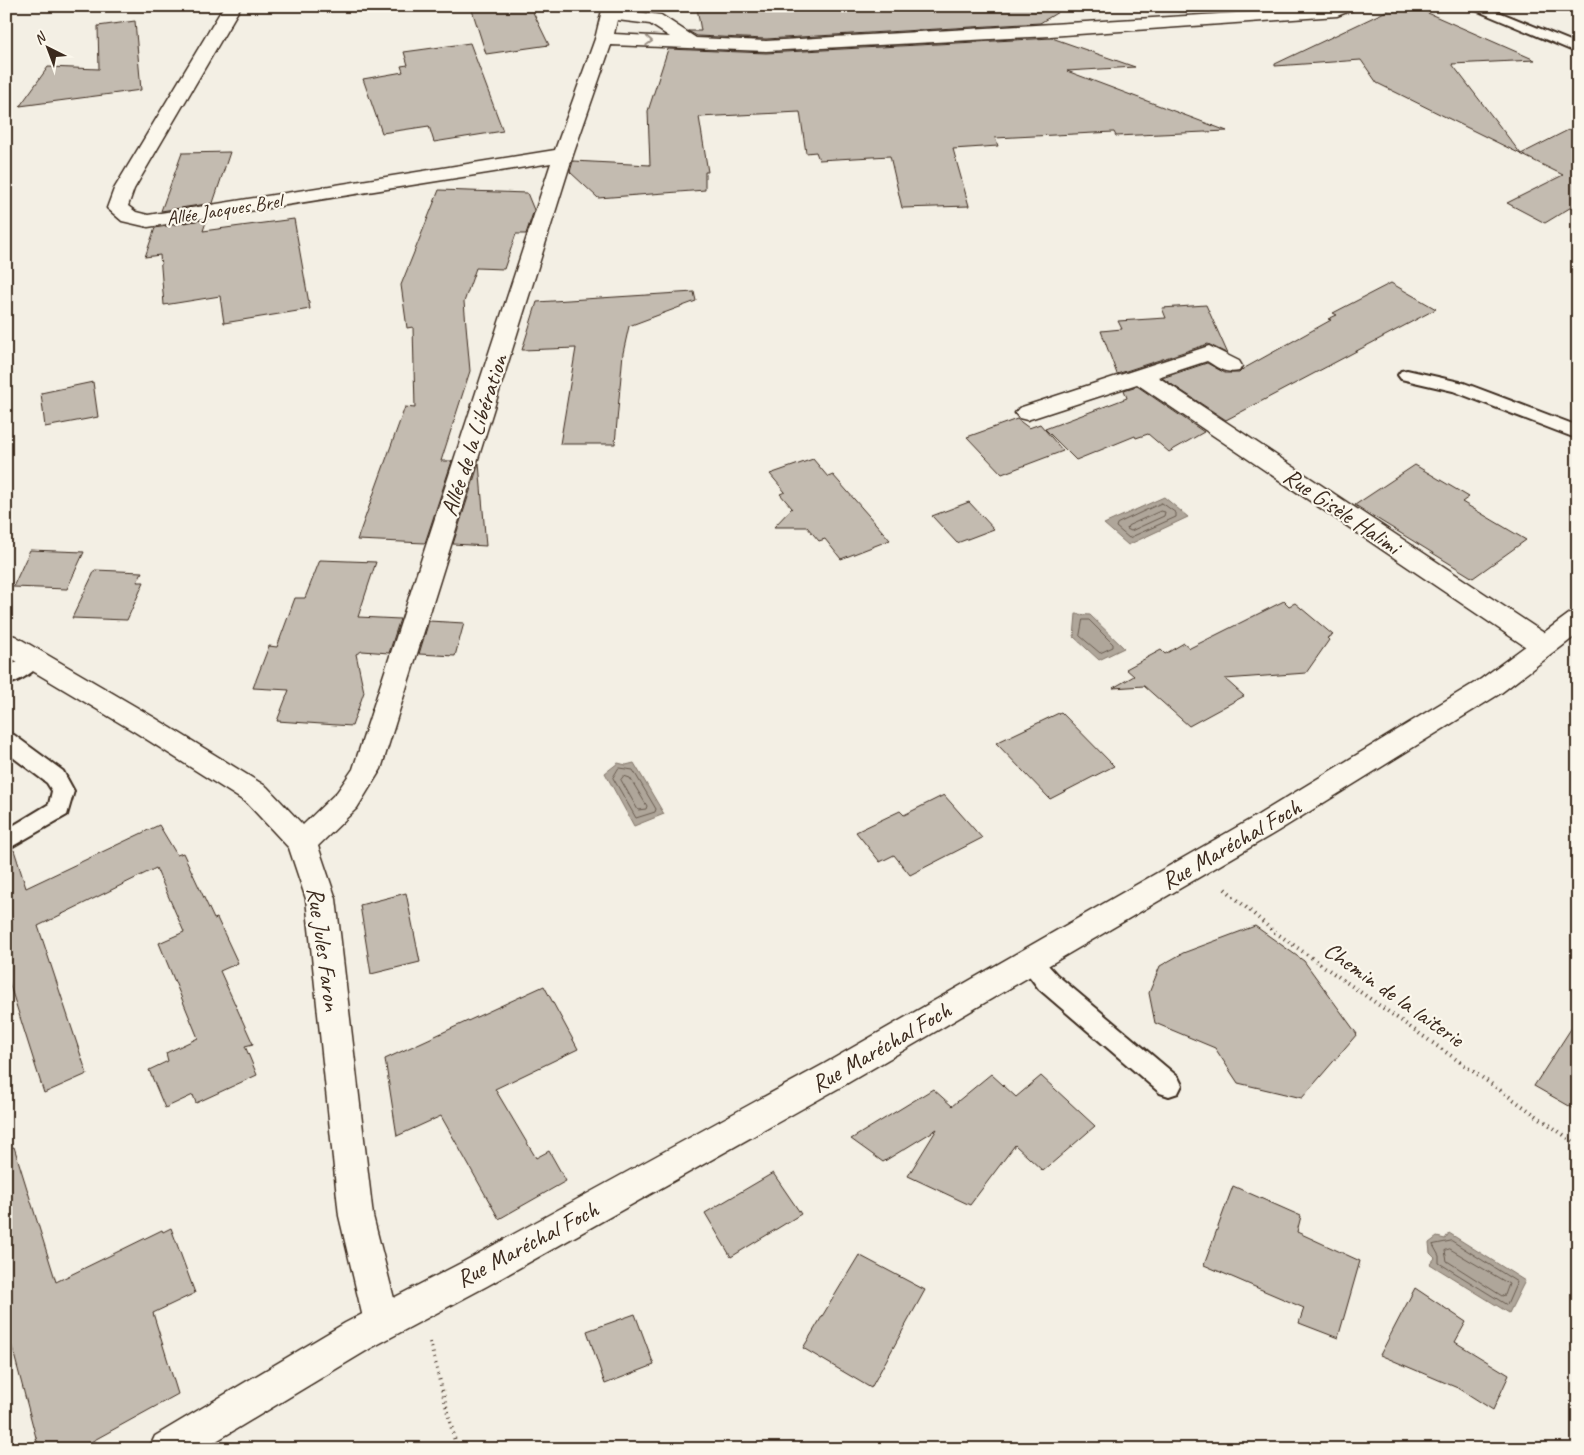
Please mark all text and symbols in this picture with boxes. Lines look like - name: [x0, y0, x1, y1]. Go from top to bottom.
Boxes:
- north arrow: [22, 22, 72, 72]
- text: N: [31, 28, 50, 48]
- one-way arrow: [645, 36, 653, 47]
- street label: Allée Jacques Brel: [165, 187, 287, 231]
- street label: Allée de la Libération: [434, 349, 515, 520]
- street label: Rue Gisèle Halimi: [1278, 461, 1408, 562]
- street label: Rue Maréchal Foch: [1156, 791, 1307, 896]
- street label: Rue Jules Faron: [300, 885, 348, 1014]
- street label: Chemin de la laiterie: [1318, 935, 1472, 1055]
- street label: Rue Maréchal Foch: [806, 994, 957, 1099]
- street label: Rue Maréchal Foch: [451, 1194, 604, 1294]

